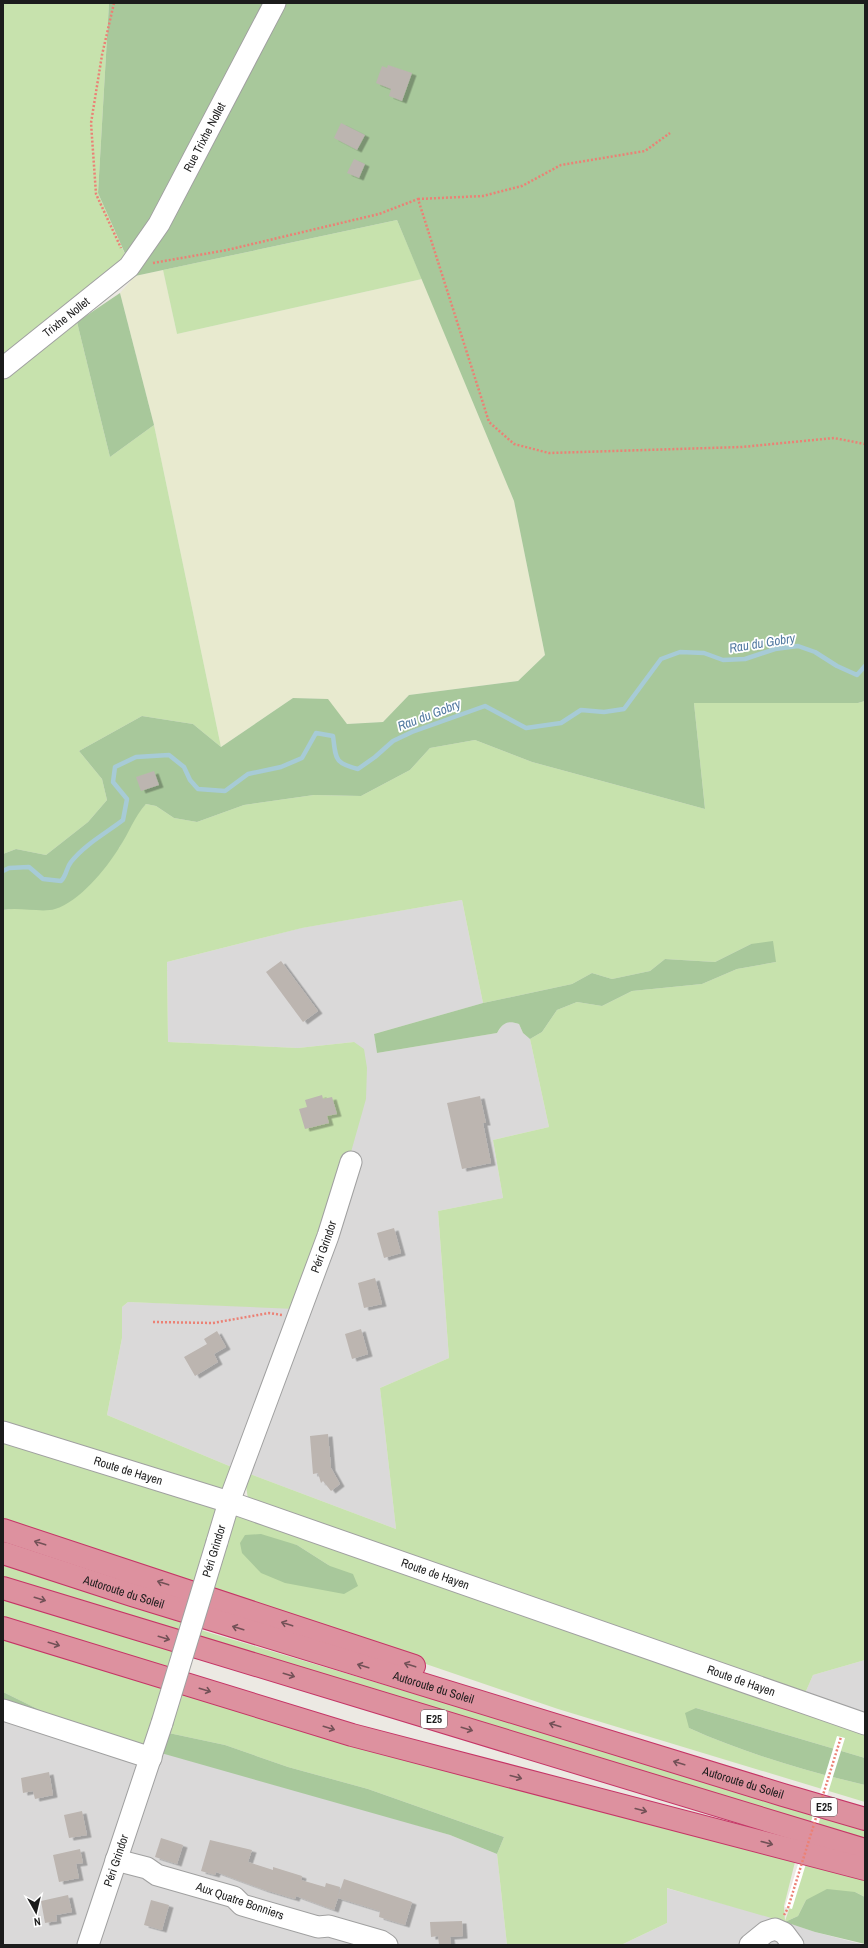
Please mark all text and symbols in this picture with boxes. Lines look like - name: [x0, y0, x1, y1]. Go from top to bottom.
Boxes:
- street label: Rue Trixhe Nollet: [180, 99, 229, 175]
- street label: Trixhe Nollet: [40, 294, 93, 341]
- water label: Rau du Gobry: [728, 629, 797, 657]
- water label: Rau du Gobry: [395, 695, 464, 735]
- street label: Péri Grindor: [307, 1218, 340, 1275]
- street label: Route de Hayen: [92, 1453, 165, 1489]
- street label: Péri Grindor: [198, 1522, 230, 1579]
- one-way arrow: [34, 1538, 46, 1546]
- street label: Route de Hayen: [399, 1555, 471, 1593]
- street label: Autoroute du Soleil: [80, 1571, 166, 1612]
- one-way arrow: [157, 1579, 169, 1587]
- one-way arrow: [34, 1596, 47, 1603]
- one-way arrow: [280, 1620, 293, 1627]
- one-way arrow: [232, 1624, 245, 1631]
- one-way arrow: [158, 1635, 171, 1642]
- one-way arrow: [47, 1641, 60, 1648]
- one-way arrow: [404, 1661, 417, 1668]
- street label: Route de Hayen: [705, 1661, 777, 1700]
- one-way arrow: [356, 1662, 369, 1669]
- street label: Autoroute du Soleil: [390, 1667, 476, 1708]
- one-way arrow: [282, 1672, 295, 1679]
- one-way arrow: [198, 1687, 211, 1694]
- road number: E25: [421, 1710, 447, 1728]
- one-way arrow: [548, 1721, 561, 1728]
- one-way arrow: [322, 1725, 335, 1732]
- one-way arrow: [460, 1726, 473, 1733]
- one-way arrow: [673, 1759, 686, 1766]
- street label: Autoroute du Soleil: [700, 1762, 786, 1803]
- one-way arrow: [509, 1774, 522, 1782]
- road number: E25: [811, 1798, 837, 1816]
- one-way arrow: [635, 1807, 648, 1814]
- street label: Péri Grindor: [100, 1832, 133, 1889]
- one-way arrow: [760, 1840, 773, 1847]
- street label: Aux Quatre Bonniers: [193, 1878, 286, 1924]
- north arrow: [16, 1892, 56, 1932]
- text: N: [33, 1915, 42, 1929]

